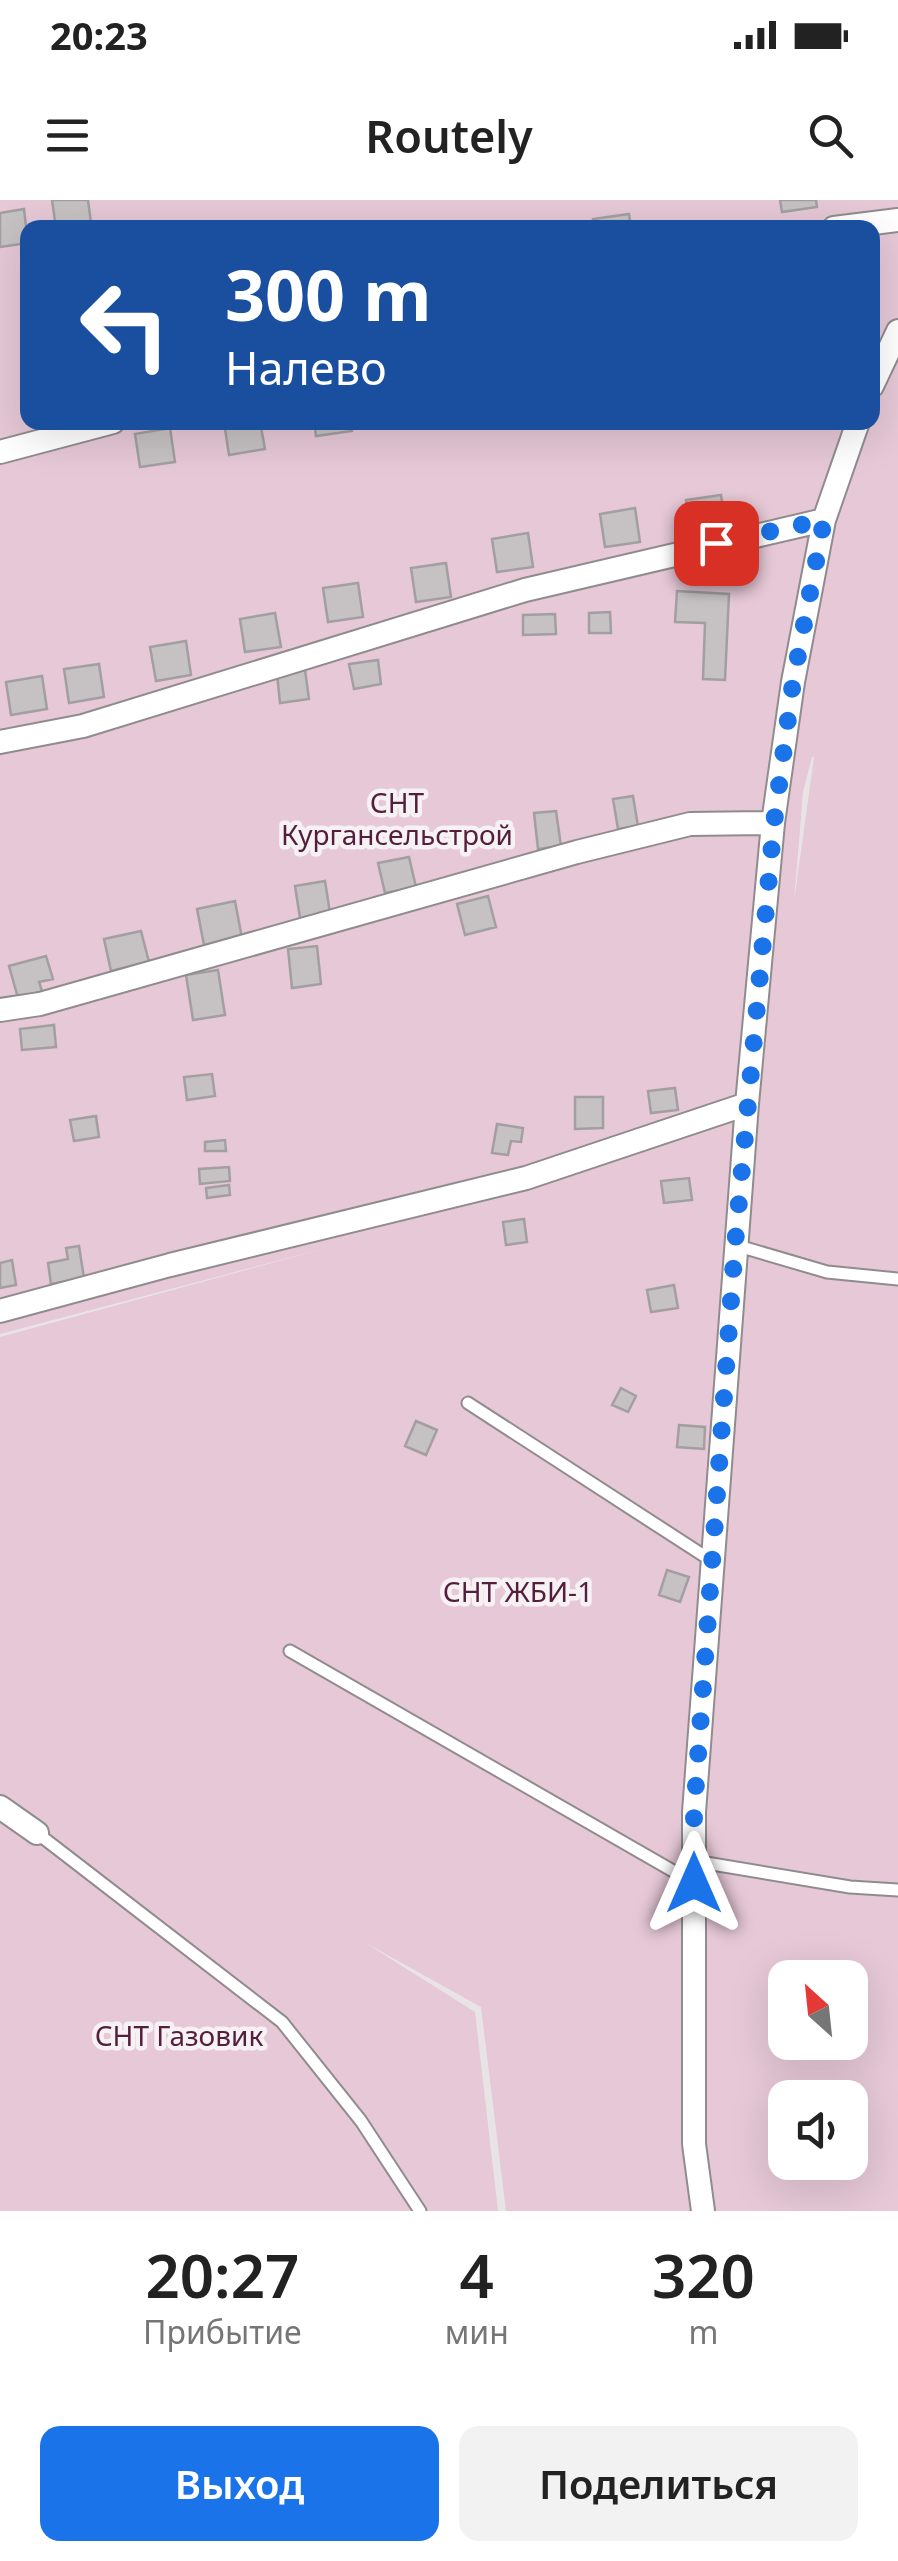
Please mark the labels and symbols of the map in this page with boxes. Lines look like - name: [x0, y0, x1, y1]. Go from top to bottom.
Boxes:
- pin: [674, 501, 759, 586]
- park label: СНТ Кургансельстрой: [281, 783, 513, 853]
- park label: СНТ ЖБИ-1: [443, 1572, 593, 1610]
- position arrow: [642, 1831, 746, 1935]
- north arrow: [768, 1960, 868, 2060]
- park label: СНТ Газовик: [95, 2016, 263, 2054]

